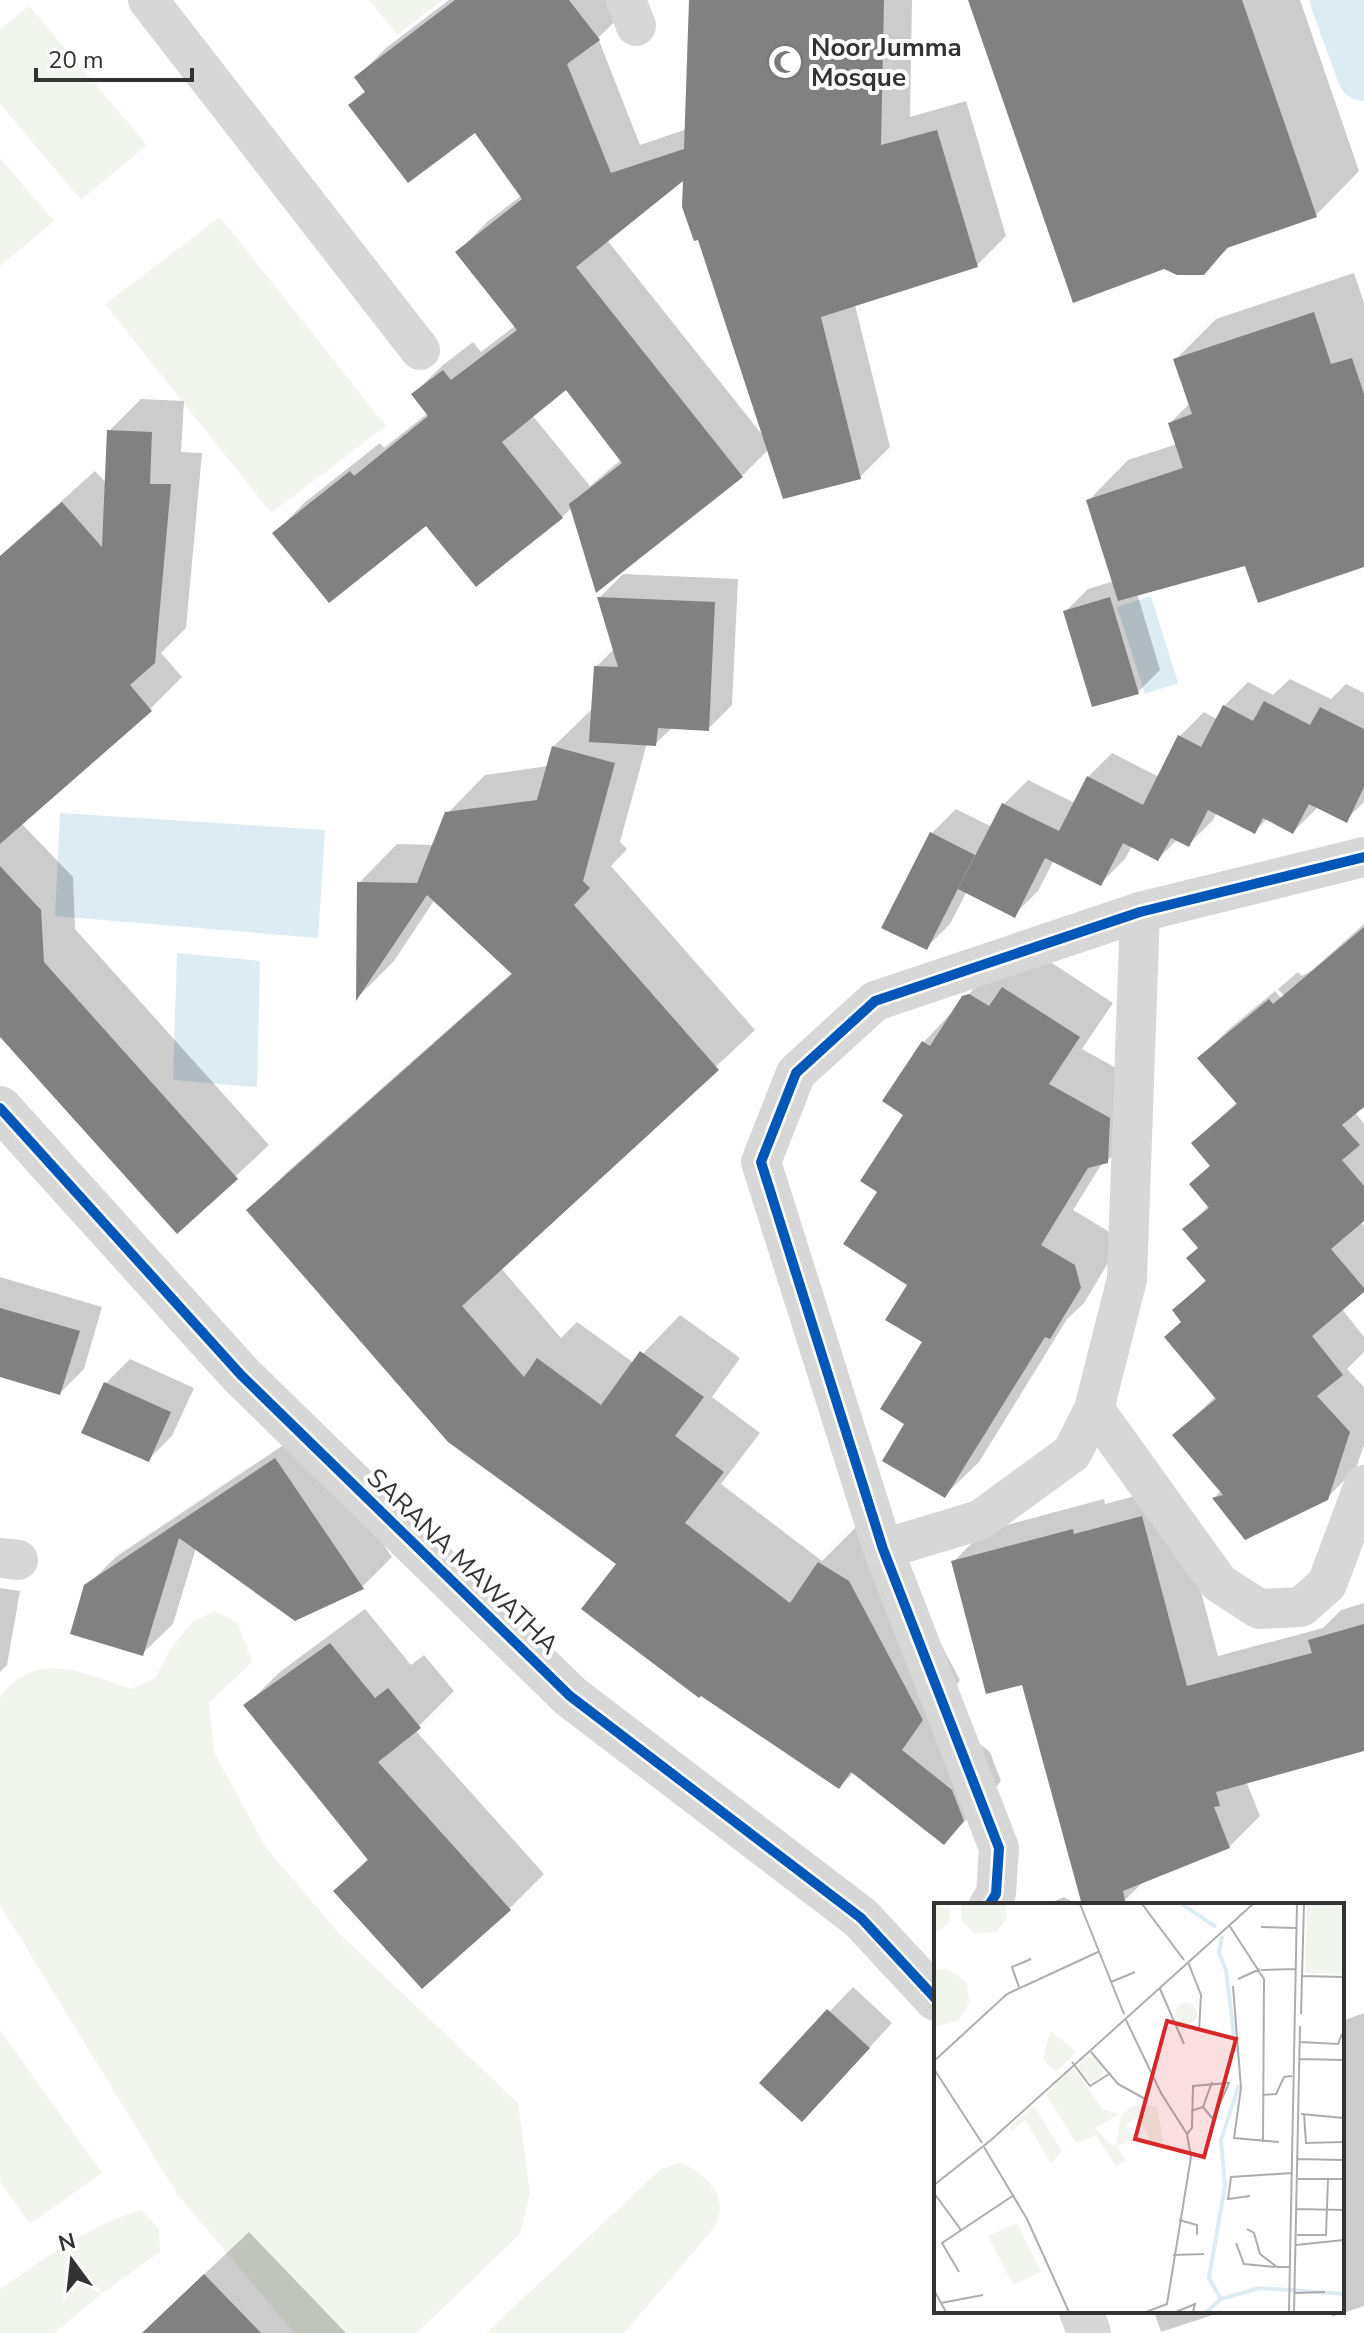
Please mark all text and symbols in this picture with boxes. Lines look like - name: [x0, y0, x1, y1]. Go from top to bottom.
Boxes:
- place label: Noor Jumma Mosque: [811, 30, 962, 95]
- scale bar: [36, 32, 192, 82]
- mosque icon: Noor Jumma Mosque: [766, 43, 804, 81]
- text: 20 m: [48, 44, 104, 76]
- street label: SARANA MAWATHA: [359, 1460, 566, 1662]
- inset map: [934, 1903, 1344, 2313]
- north arrow: [32, 2221, 112, 2301]
- text: N: [55, 2226, 79, 2259]

